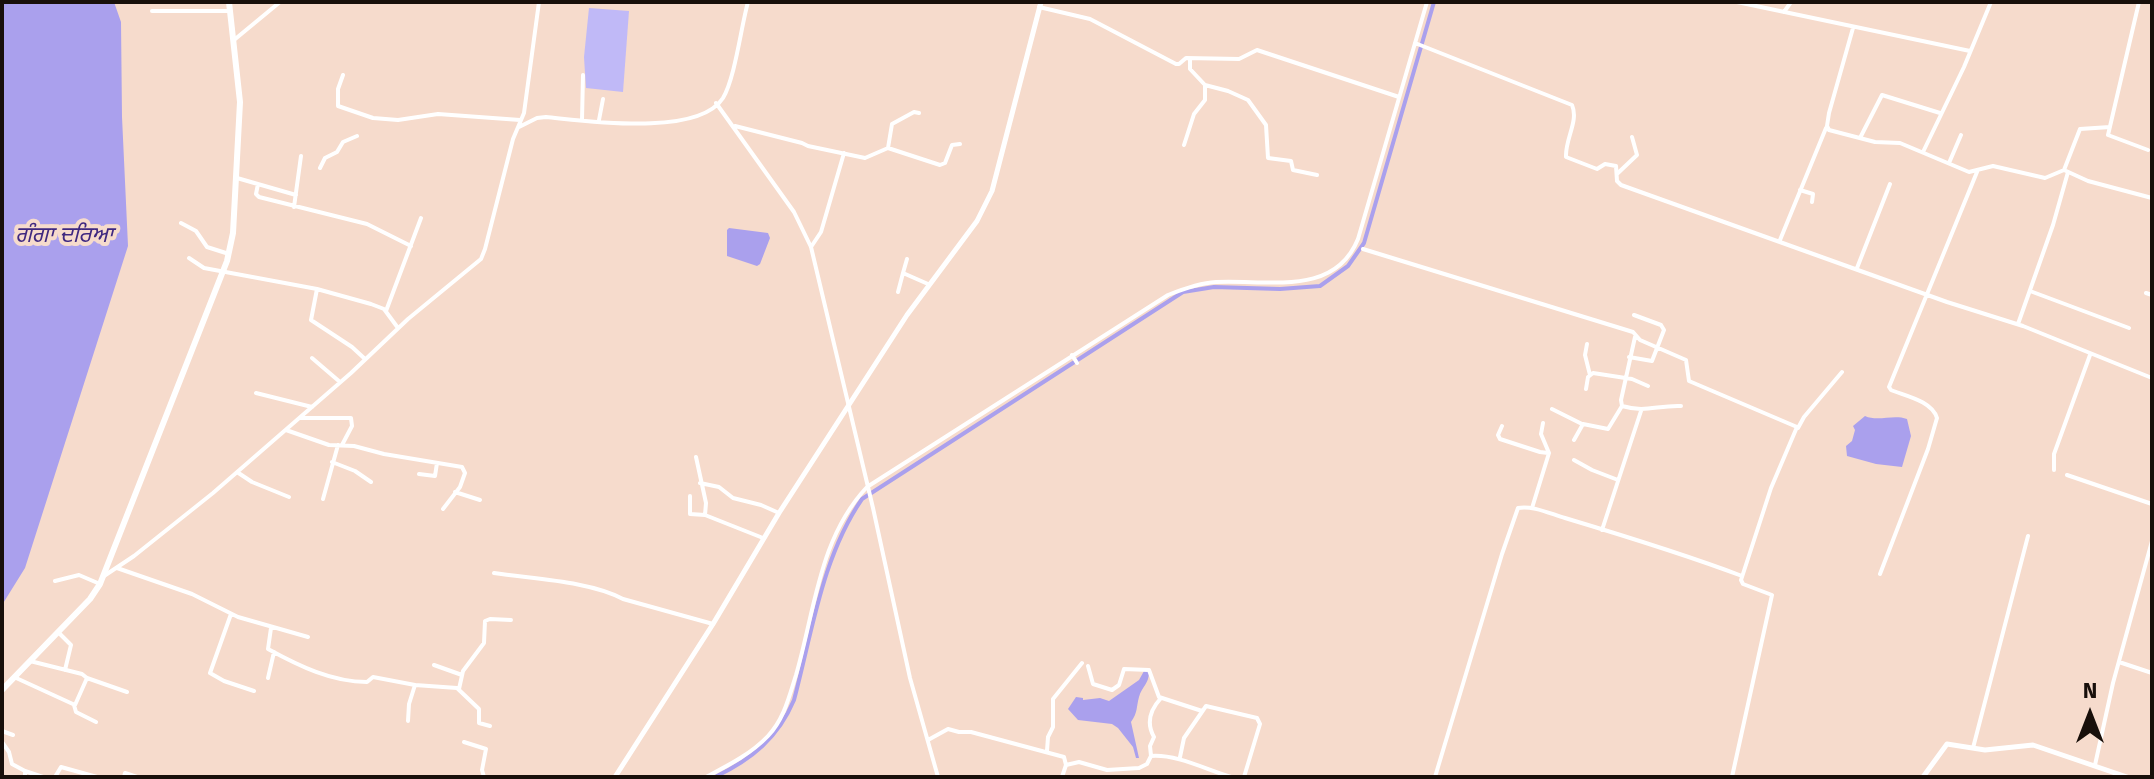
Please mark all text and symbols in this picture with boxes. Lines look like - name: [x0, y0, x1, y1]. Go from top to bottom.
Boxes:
- water label: ਗੰਗਾ ਦਰਿਆ: [15, 223, 113, 249]
- north arrow: [2050, 675, 2130, 755]
- text: N: [2083, 677, 2097, 704]

